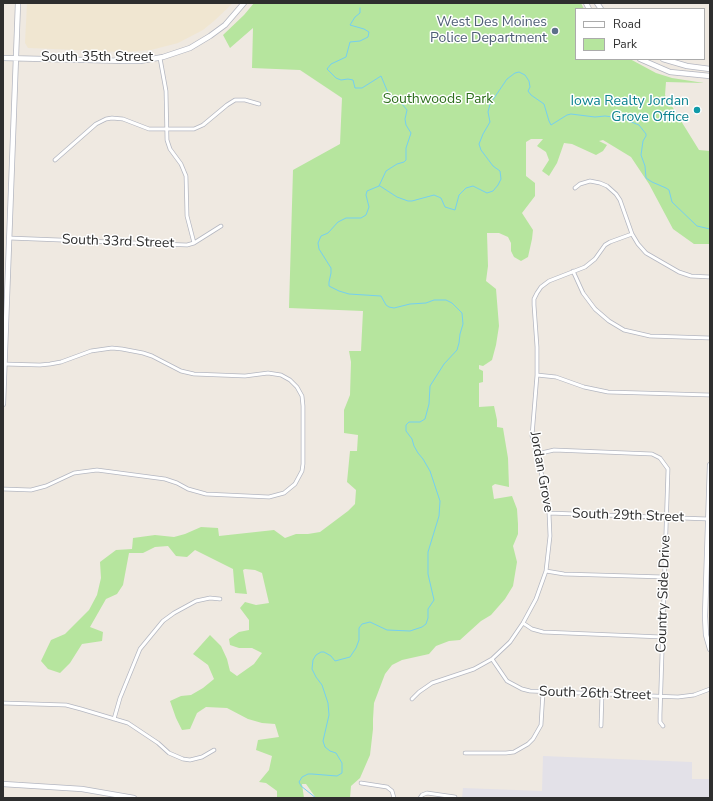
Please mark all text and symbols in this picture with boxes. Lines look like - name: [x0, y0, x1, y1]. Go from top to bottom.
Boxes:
- legend: [575, 8, 705, 60]
- place label: West Des Moines Police Department: [430, 15, 547, 48]
- text: Road: [613, 16, 641, 32]
- marker: West Des Moines Police Department: [550, 26, 560, 36]
- text: Park: [613, 36, 637, 52]
- street label: South 35th Street: [41, 50, 153, 66]
- park label: Southwoods Park: [383, 92, 493, 108]
- place label: Iowa Realty Jordan Grove Office: [570, 94, 689, 126]
- marker: Iowa Realty Jordan Grove Office: [692, 105, 702, 115]
- street label: South 33rd Street: [62, 232, 174, 252]
- street label: Jordan Grove: [526, 430, 556, 514]
- street label: South 29th Street: [572, 506, 684, 526]
- street label: Country Side Drive: [654, 535, 674, 653]
- street label: South 26th Street: [539, 684, 651, 704]

